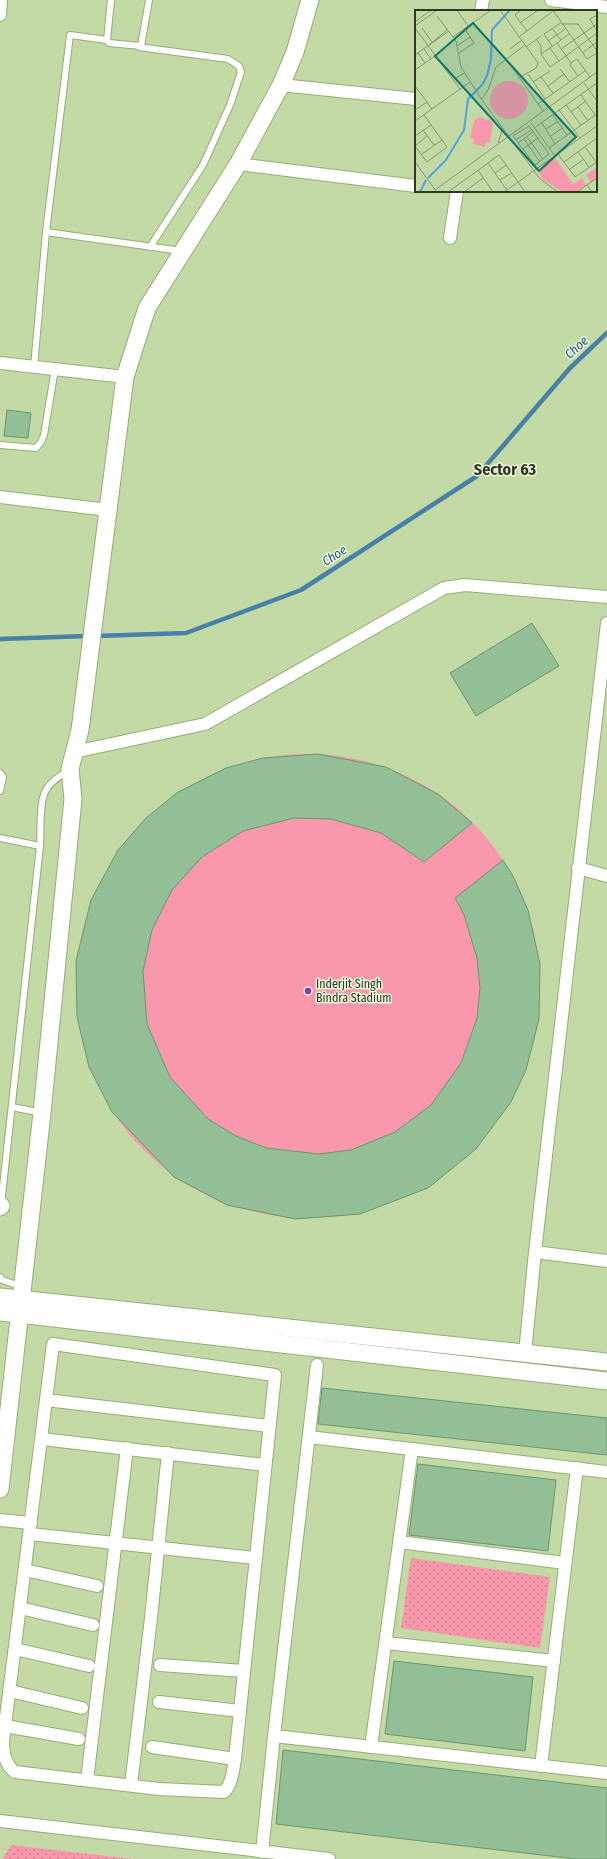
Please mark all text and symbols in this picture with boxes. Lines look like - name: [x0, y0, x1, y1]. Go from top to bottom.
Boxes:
- inset map: [415, 10, 597, 192]
- water label: Choe: [562, 333, 591, 362]
- district label: Sector 63: [474, 460, 537, 479]
- water label: Choe: [319, 542, 349, 569]
- place label: Inderjit Singh Bindra Stadium: [316, 977, 392, 1005]
- marker: Inderjit Singh Bindra Stadium: [303, 986, 313, 996]

